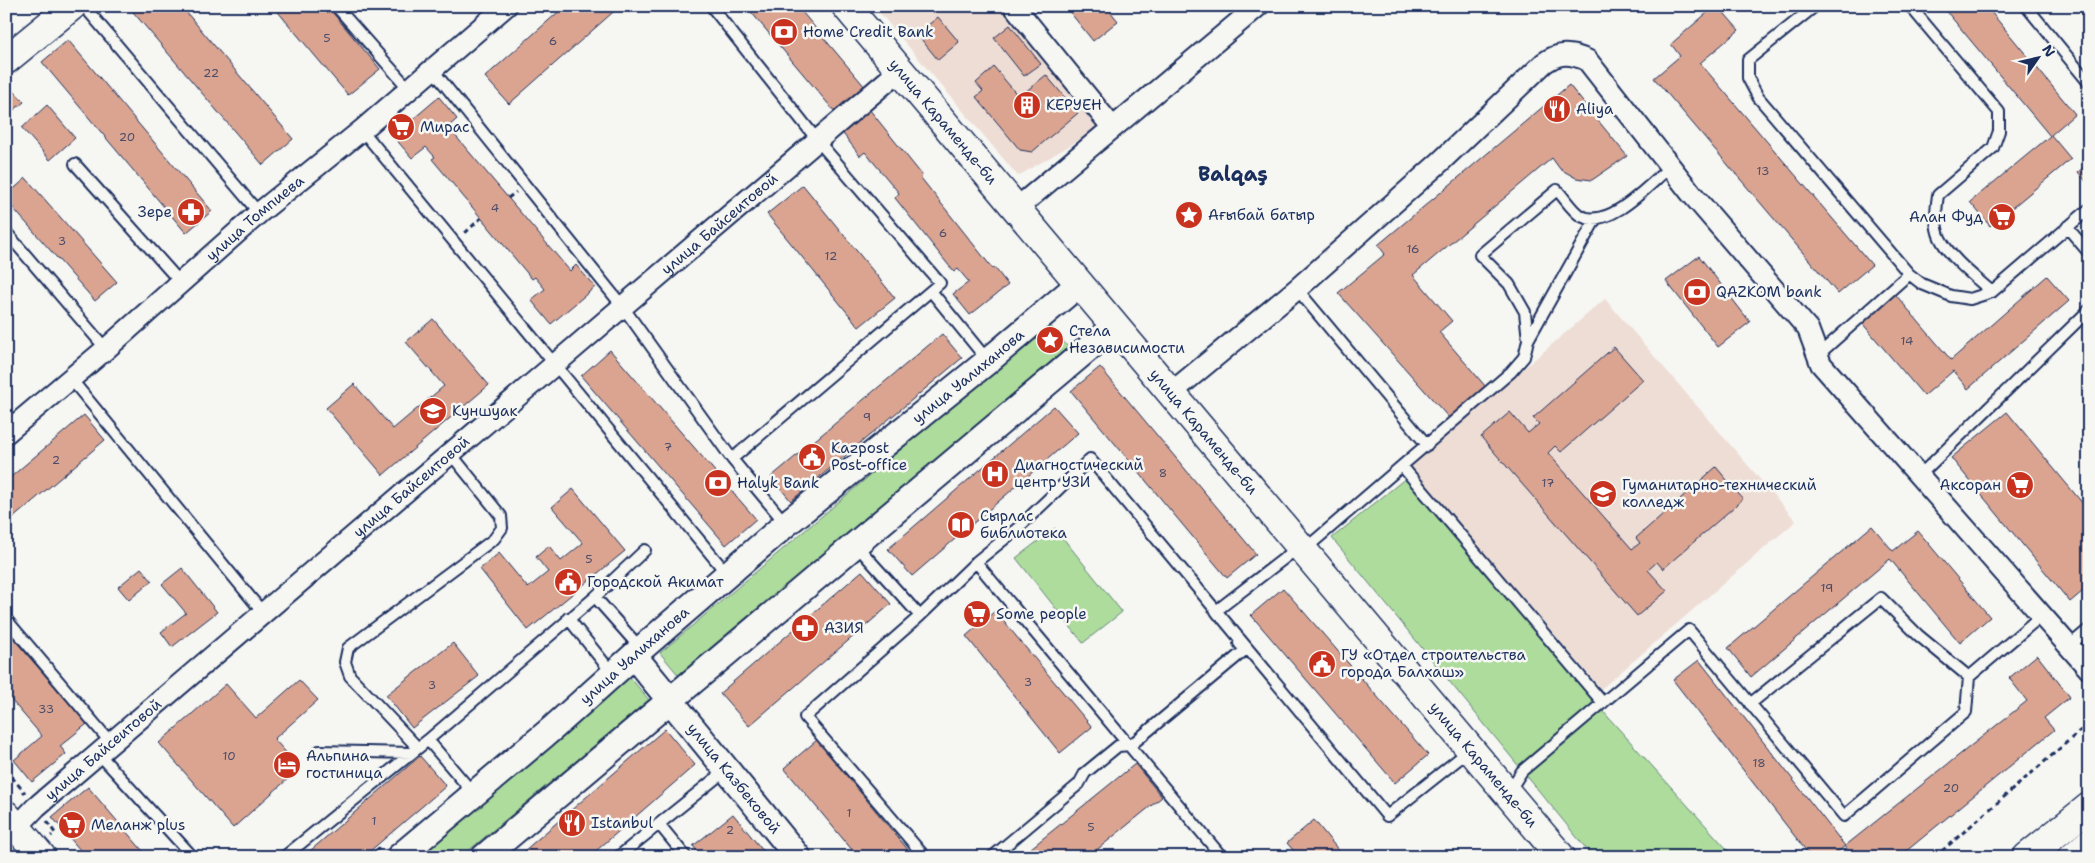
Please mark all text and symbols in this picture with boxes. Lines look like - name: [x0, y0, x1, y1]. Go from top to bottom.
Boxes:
- bank icon: Home Credit Bank: [769, 17, 799, 47]
- place label: Home Credit Bank: [803, 22, 934, 42]
- house number: 5: [323, 30, 331, 46]
- north arrow: [2012, 32, 2062, 82]
- house number: 6: [549, 33, 557, 49]
- text: N: [2038, 41, 2059, 60]
- street label: улица Караменде-би: [885, 55, 1002, 189]
- house number: 22: [203, 65, 219, 81]
- building icon: КЕРУЕН: [1012, 90, 1042, 120]
- restaurant icon: Aliya: [1542, 94, 1572, 124]
- place label: КЕРУЕН: [1046, 95, 1102, 115]
- place label: Aliya: [1576, 99, 1614, 119]
- supermarket icon: Мирас: [386, 112, 416, 142]
- place label: Мирас: [420, 117, 470, 137]
- house number: 20: [119, 129, 135, 145]
- district label: Balqaş: [1198, 161, 1268, 187]
- house number: 13: [1757, 163, 1769, 179]
- street label: улица Байсеитовой: [657, 169, 782, 279]
- street label: улица Томпиева: [202, 170, 309, 265]
- pharmacy icon: Зере: [176, 197, 206, 227]
- house number: 4: [491, 200, 499, 216]
- place icon: Ағыбай батыр: [1174, 200, 1204, 230]
- place label: Зере: [138, 202, 172, 222]
- supermarket icon: Алан Фуд: [1987, 202, 2017, 232]
- place label: Ағыбай батыр: [1208, 205, 1315, 225]
- place label: Алан Фуд: [1909, 207, 1983, 227]
- house number: 6: [939, 225, 947, 241]
- house number: 3: [58, 233, 66, 249]
- house number: 16: [1406, 241, 1420, 257]
- house number: 12: [825, 248, 837, 264]
- bank icon: QAZKOM bank: [1682, 277, 1712, 307]
- place label: QAZKOM bank: [1716, 282, 1822, 302]
- place label: Стела Независимости: [1069, 321, 1185, 358]
- street label: улица Уалиханова: [908, 324, 1029, 428]
- place icon: Стела Независимости: [1035, 325, 1065, 355]
- house number: 14: [1901, 333, 1913, 349]
- street label: улица Караменде-би: [1145, 365, 1262, 499]
- school or university icon: Куншуак: [418, 396, 448, 426]
- place label: Куншуак: [452, 401, 517, 421]
- house number: 9: [863, 409, 871, 425]
- street label: улица Байсеитовой: [349, 431, 474, 542]
- place label: Kazpost Post-office: [831, 438, 907, 475]
- house number: 7: [664, 439, 672, 455]
- public building icon: Kazpost Post-office: [797, 442, 827, 472]
- house number: 2: [52, 452, 60, 468]
- place label: Диагностический центр УЗИ: [1014, 455, 1143, 492]
- hospital icon: Диагностический центр УЗИ: [980, 459, 1010, 489]
- house number: 8: [1159, 465, 1167, 481]
- bank icon: Halyk Bank: [703, 468, 733, 498]
- supermarket icon: Аксоран: [2005, 470, 2035, 500]
- place label: Halyk Bank: [737, 473, 819, 493]
- house number: 17: [1542, 475, 1554, 491]
- place label: Гуманитарно-технический колледж: [1622, 475, 1817, 512]
- place label: Аксоран: [1940, 475, 2001, 495]
- school or university icon: Гуманитарно-технический колледж: [1588, 479, 1618, 509]
- place label: Сырлас библиотека: [980, 506, 1068, 543]
- library icon: Сырлас библиотека: [946, 510, 976, 540]
- house number: 5: [585, 551, 593, 567]
- public building icon: Городской Акимат: [553, 567, 583, 597]
- place label: Городской Акимат: [587, 572, 724, 592]
- house number: 19: [1821, 580, 1833, 596]
- supermarket icon: Some people: [962, 599, 992, 629]
- street label: улица Уалиханова: [576, 602, 694, 709]
- place label: Some people: [996, 604, 1087, 624]
- pharmacy icon: АЗИЯ: [790, 613, 820, 643]
- place label: АЗИЯ: [824, 618, 864, 638]
- place label: ГУ «Отдел строительства города Балхаш»: [1341, 645, 1527, 682]
- public building icon: ГУ «Отдел строительства города Балхаш»: [1307, 649, 1337, 679]
- house number: 3: [1024, 674, 1032, 690]
- house number: 3: [428, 677, 436, 693]
- street label: улица Байсеитовой: [41, 694, 166, 805]
- street label: улица Караменде-би: [1425, 698, 1542, 832]
- house number: 33: [38, 701, 54, 717]
- street label: улица Казбековой: [683, 719, 785, 838]
- place label: Альпина гостиница: [306, 746, 383, 783]
- house number: 10: [222, 748, 236, 764]
- hotel icon: Альпина гостиница: [272, 750, 302, 780]
- house number: 18: [1752, 755, 1766, 771]
- house number: 20: [1943, 780, 1959, 796]
- house number: 1: [846, 805, 852, 821]
- restaurant icon: Istanbul: [557, 808, 587, 838]
- supermarket icon: Меланж plus: [57, 810, 87, 840]
- house number: 1: [371, 813, 377, 829]
- place label: Istanbul: [591, 813, 653, 833]
- place label: Меланж plus: [91, 815, 185, 835]
- house number: 5: [1087, 819, 1095, 835]
- house number: 2: [726, 822, 734, 838]

